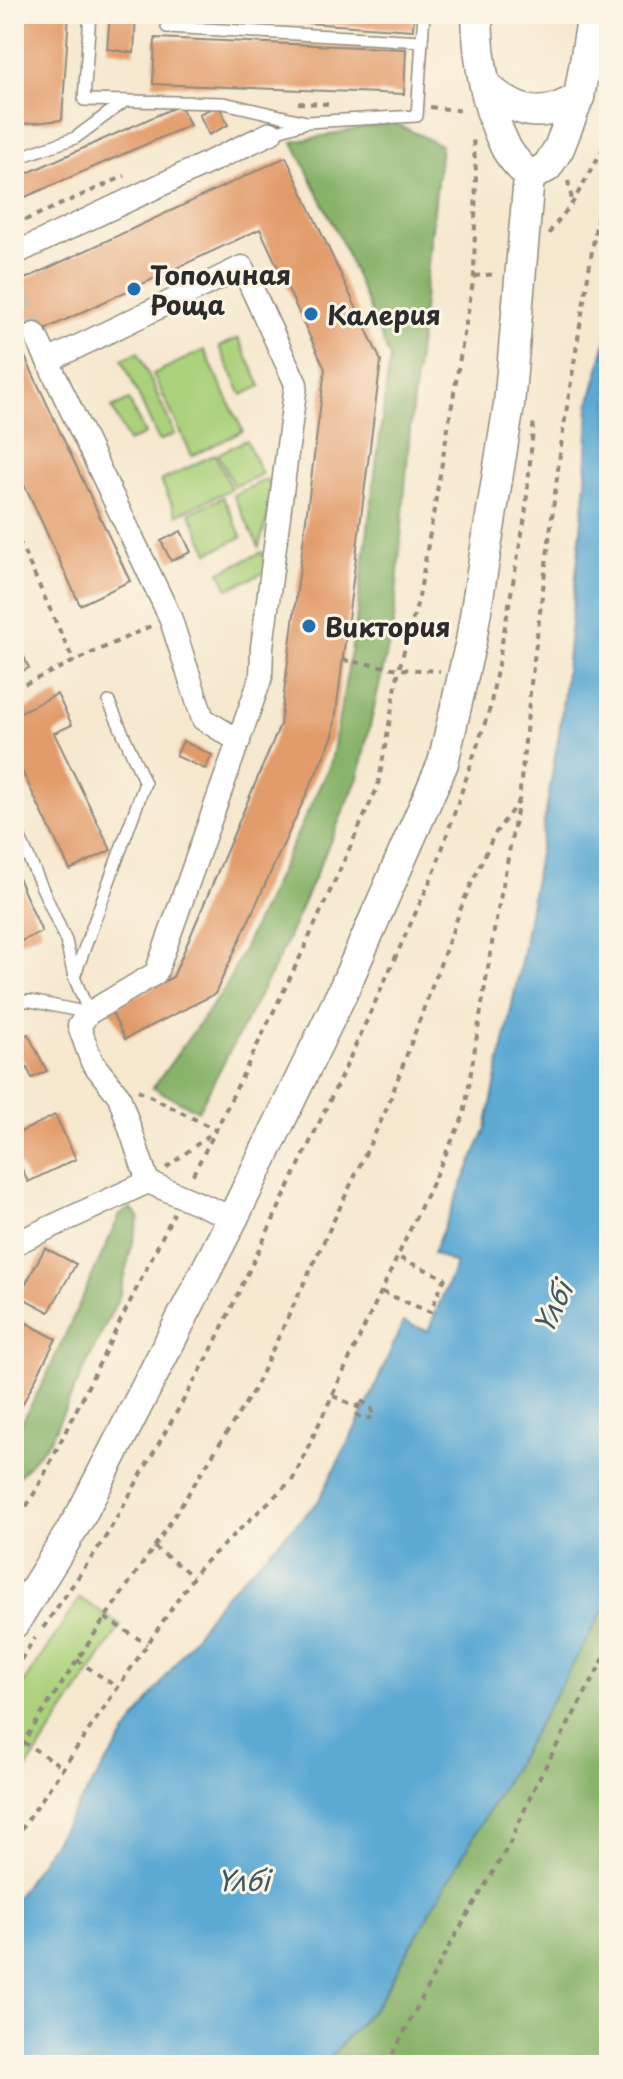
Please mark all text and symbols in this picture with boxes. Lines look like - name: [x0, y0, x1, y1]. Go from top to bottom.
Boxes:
- place label: Тополиная Роща: [150, 255, 291, 324]
- marker: Тополиная Роща: [125, 280, 143, 298]
- place label: Калерия: [327, 295, 441, 334]
- marker: Калерия: [302, 305, 320, 323]
- place label: Виктория: [325, 607, 450, 646]
- marker: Виктория: [300, 617, 318, 635]
- water label: Үлбі: [521, 1270, 585, 1340]
- water label: Үлбі: [216, 1858, 274, 1901]

